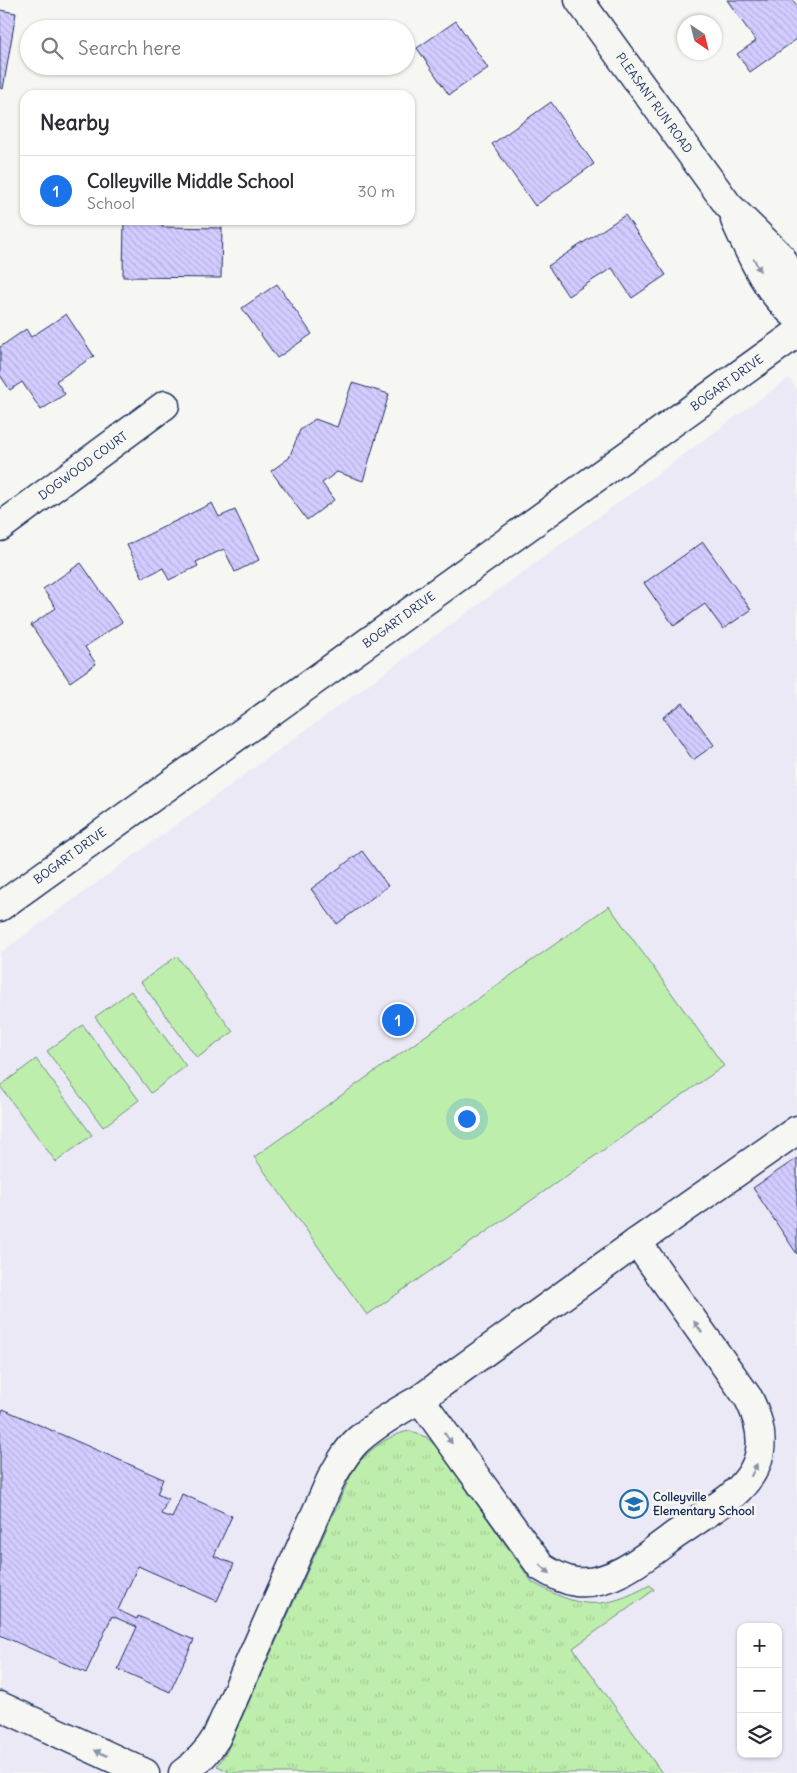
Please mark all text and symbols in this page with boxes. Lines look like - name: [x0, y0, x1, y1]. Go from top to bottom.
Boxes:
- north arrow: [677, 15, 722, 60]
- search box: [20, 20, 415, 75]
- icon: search: [38, 34, 66, 62]
- text: Search here: [78, 36, 181, 60]
- street label: PLEASANT RUN ROAD: [613, 50, 696, 156]
- text: Nearby: [40, 109, 110, 136]
- text: Colleyville Middle School: [87, 169, 294, 193]
- text: 1: [53, 181, 59, 201]
- text: 30 m: [358, 181, 395, 201]
- text: School: [87, 193, 135, 213]
- one-way arrow: [753, 258, 761, 272]
- street label: BOGART DRIVE: [688, 351, 766, 414]
- street label: DOGWOOD COURT: [35, 428, 130, 503]
- street label: BOGART DRIVE: [360, 588, 438, 651]
- street label: BOGART DRIVE: [31, 824, 109, 887]
- pin: 1: [382, 1001, 414, 1039]
- your location: [454, 1106, 480, 1132]
- one-way arrow: [693, 1320, 703, 1334]
- one-way arrow: [443, 1431, 453, 1445]
- one-way arrow: [750, 1462, 758, 1477]
- school or university icon: Colleyville Elementary School: [619, 1489, 649, 1519]
- place label: Colleyville Elementary School: [653, 1489, 755, 1519]
- one-way arrow: [538, 1563, 551, 1574]
- map controls: [737, 1623, 782, 1758]
- button: +: [737, 1623, 782, 1668]
- button: −: [737, 1668, 782, 1713]
- button: layers: [737, 1713, 782, 1758]
- one-way arrow: [94, 1748, 108, 1756]

